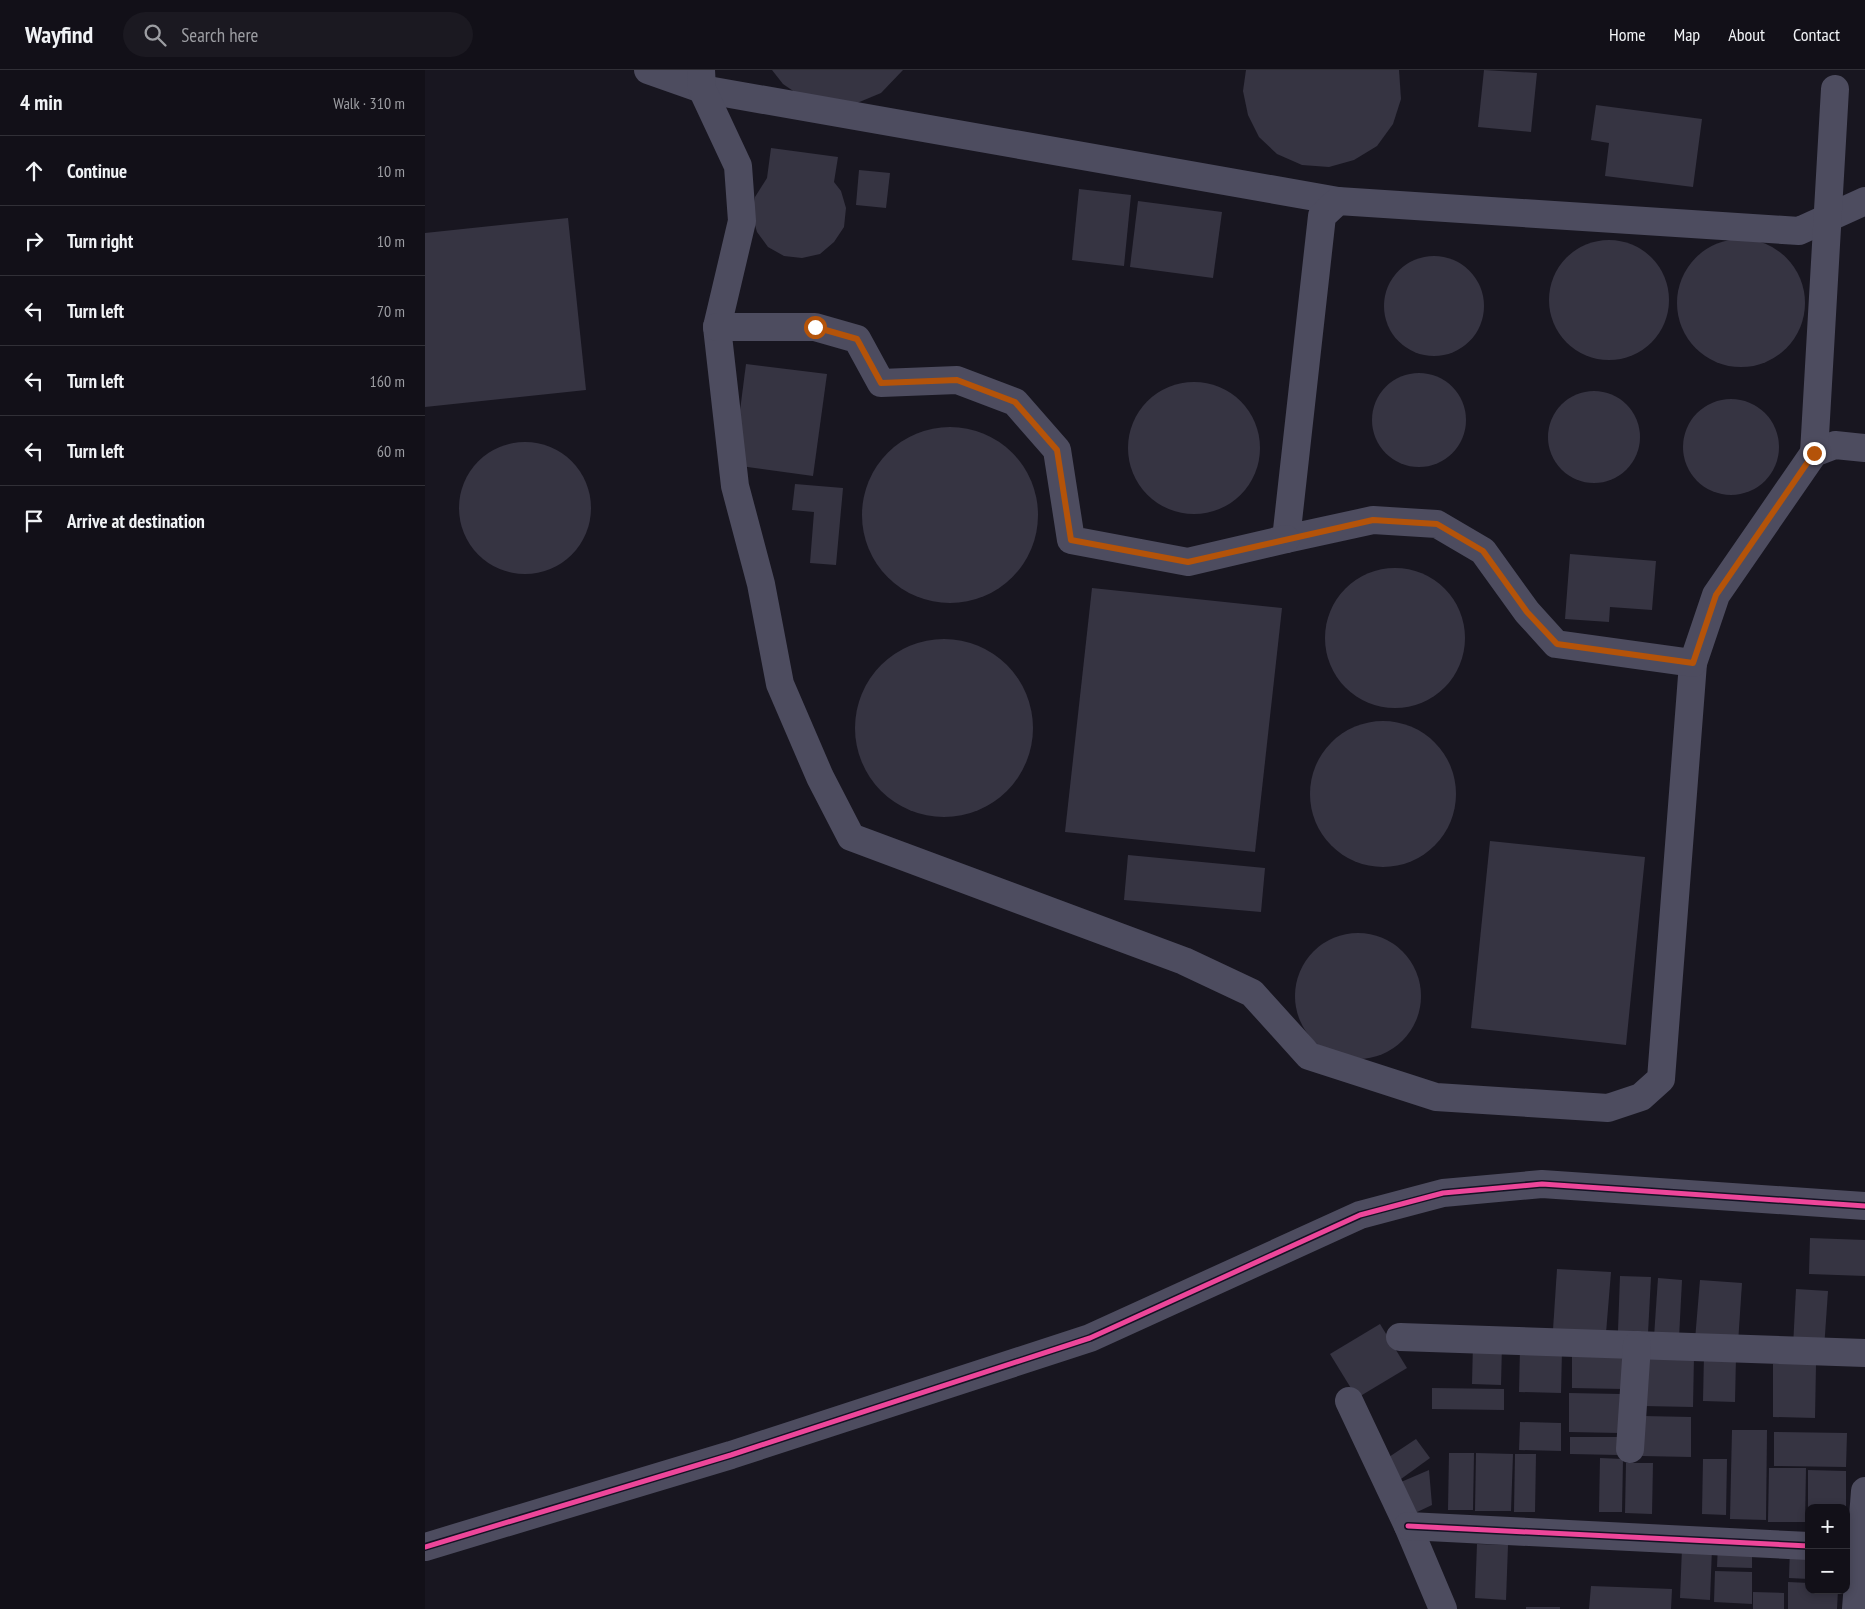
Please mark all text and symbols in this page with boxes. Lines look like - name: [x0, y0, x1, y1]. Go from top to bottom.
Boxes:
- search box: [123, 12, 473, 57]
- text: Wayfind: [25, 19, 93, 50]
- icon: search: [141, 21, 169, 49]
- text: Search here: [181, 23, 258, 47]
- text: Home: [1609, 23, 1646, 46]
- text: Map: [1674, 23, 1700, 46]
- text: About: [1728, 23, 1765, 46]
- text: Contact: [1793, 23, 1840, 46]
- text: 4 min: [20, 89, 62, 116]
- text: Walk · 310 m: [333, 93, 405, 113]
- icon: ahead: [20, 157, 48, 185]
- text: Continue: [67, 159, 127, 183]
- text: 10 m: [377, 161, 405, 181]
- icon: right: [20, 227, 48, 255]
- text: Turn right: [67, 229, 133, 253]
- text: 10 m: [377, 231, 405, 251]
- icon: left: [20, 297, 48, 325]
- text: Turn left: [67, 299, 124, 323]
- text: 70 m: [377, 301, 405, 321]
- route start: [804, 316, 827, 339]
- icon: left: [20, 367, 48, 395]
- text: Turn left: [67, 369, 124, 393]
- text: 160 m: [370, 371, 405, 391]
- icon: left: [20, 437, 48, 465]
- text: Turn left: [67, 439, 124, 463]
- text: 60 m: [377, 441, 405, 461]
- route end: [1803, 442, 1826, 465]
- icon: arrive: [20, 507, 48, 535]
- text: Arrive at destination: [67, 509, 205, 533]
- map controls: [1805, 1504, 1850, 1594]
- button: +: [1805, 1504, 1850, 1549]
- button: −: [1805, 1549, 1850, 1594]

